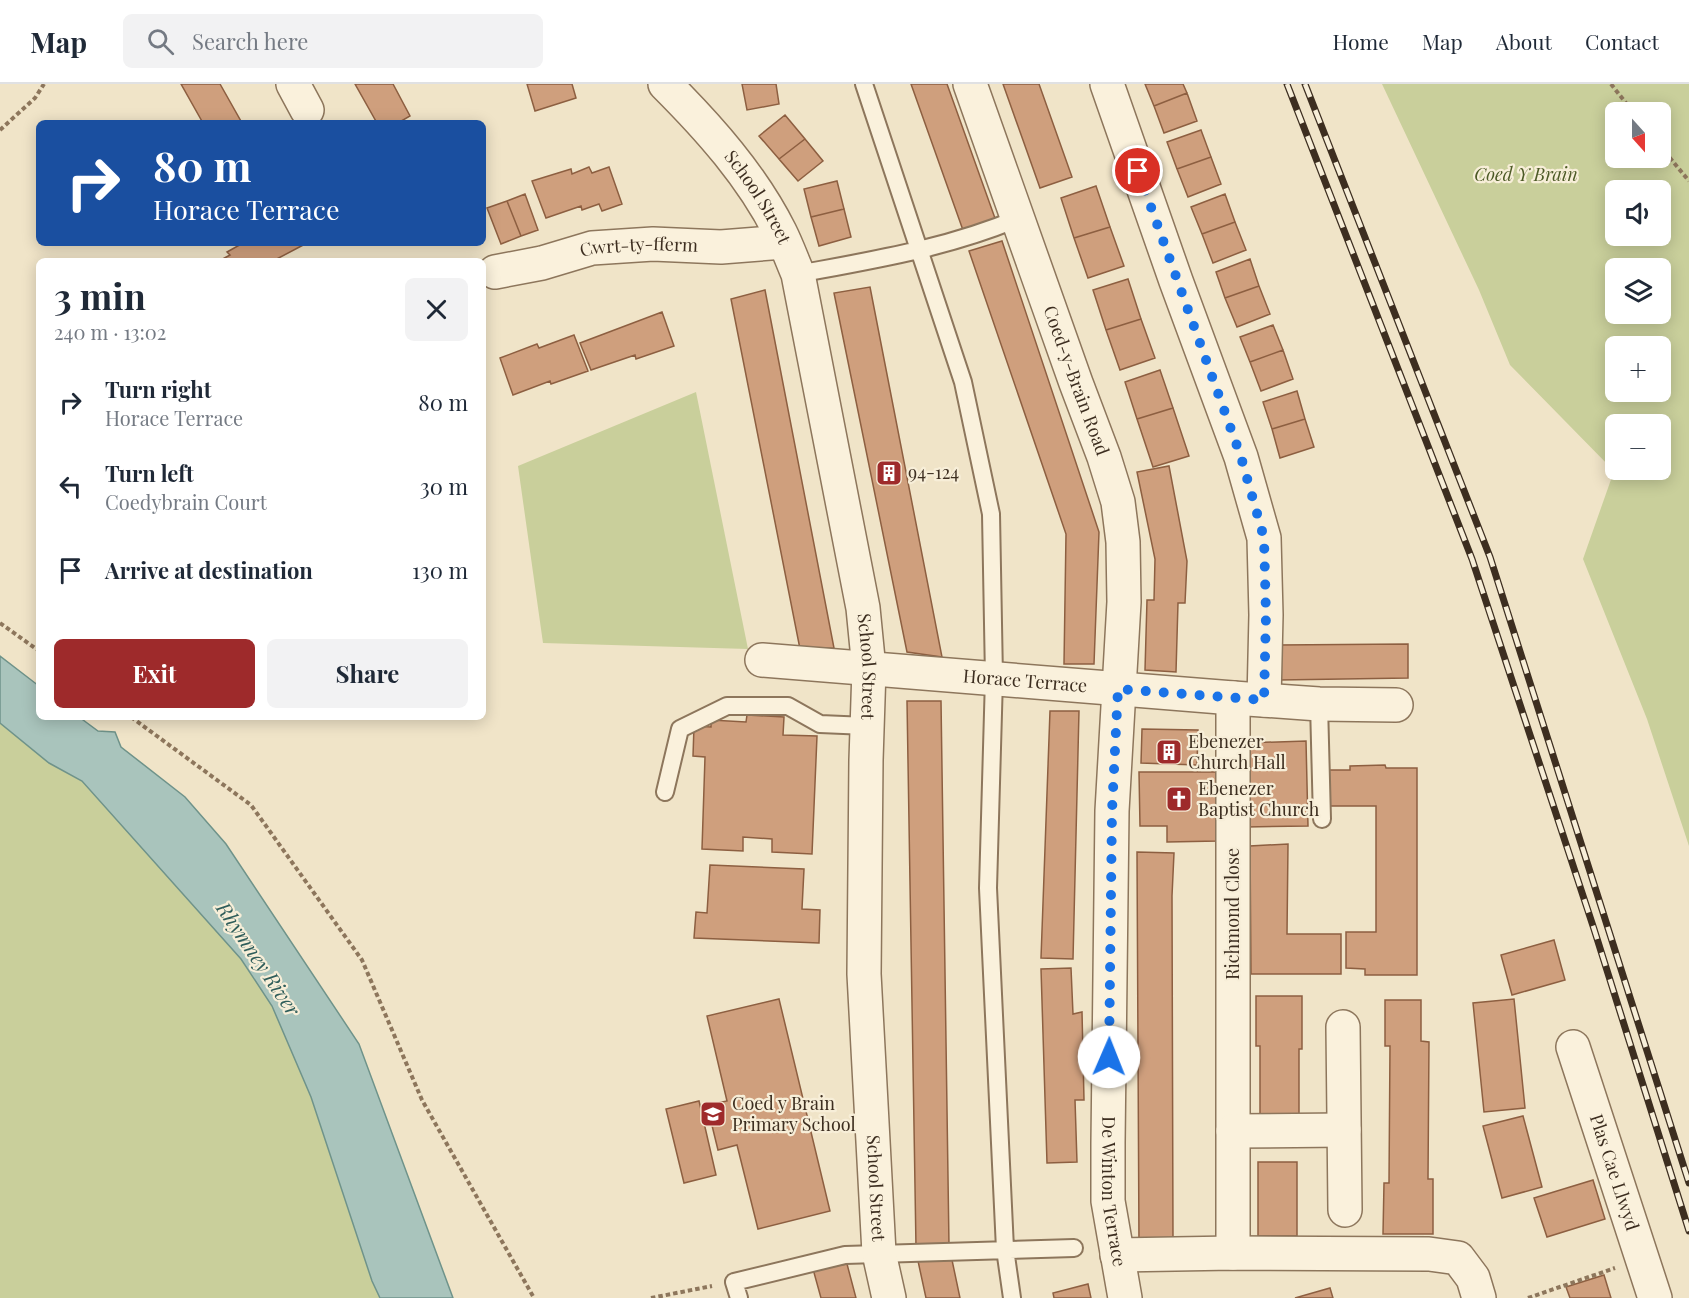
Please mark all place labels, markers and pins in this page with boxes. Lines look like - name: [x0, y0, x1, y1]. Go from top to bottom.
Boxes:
- pin: [1112, 145, 1163, 196]
- building icon: 94-124: [874, 458, 904, 488]
- place label: 94-124: [908, 460, 959, 484]
- place label: Ebenezer Church Hall: [1188, 729, 1286, 774]
- building icon: Ebenezer Church Hall: [1154, 737, 1184, 767]
- place label: Ebenezer Baptist Church: [1198, 776, 1320, 821]
- church icon: Ebenezer Baptist Church: [1164, 784, 1194, 814]
- place label: Coed y Brain Primary School: [732, 1091, 856, 1136]
- school or university icon: Coed y Brain Primary School: [698, 1099, 728, 1129]

